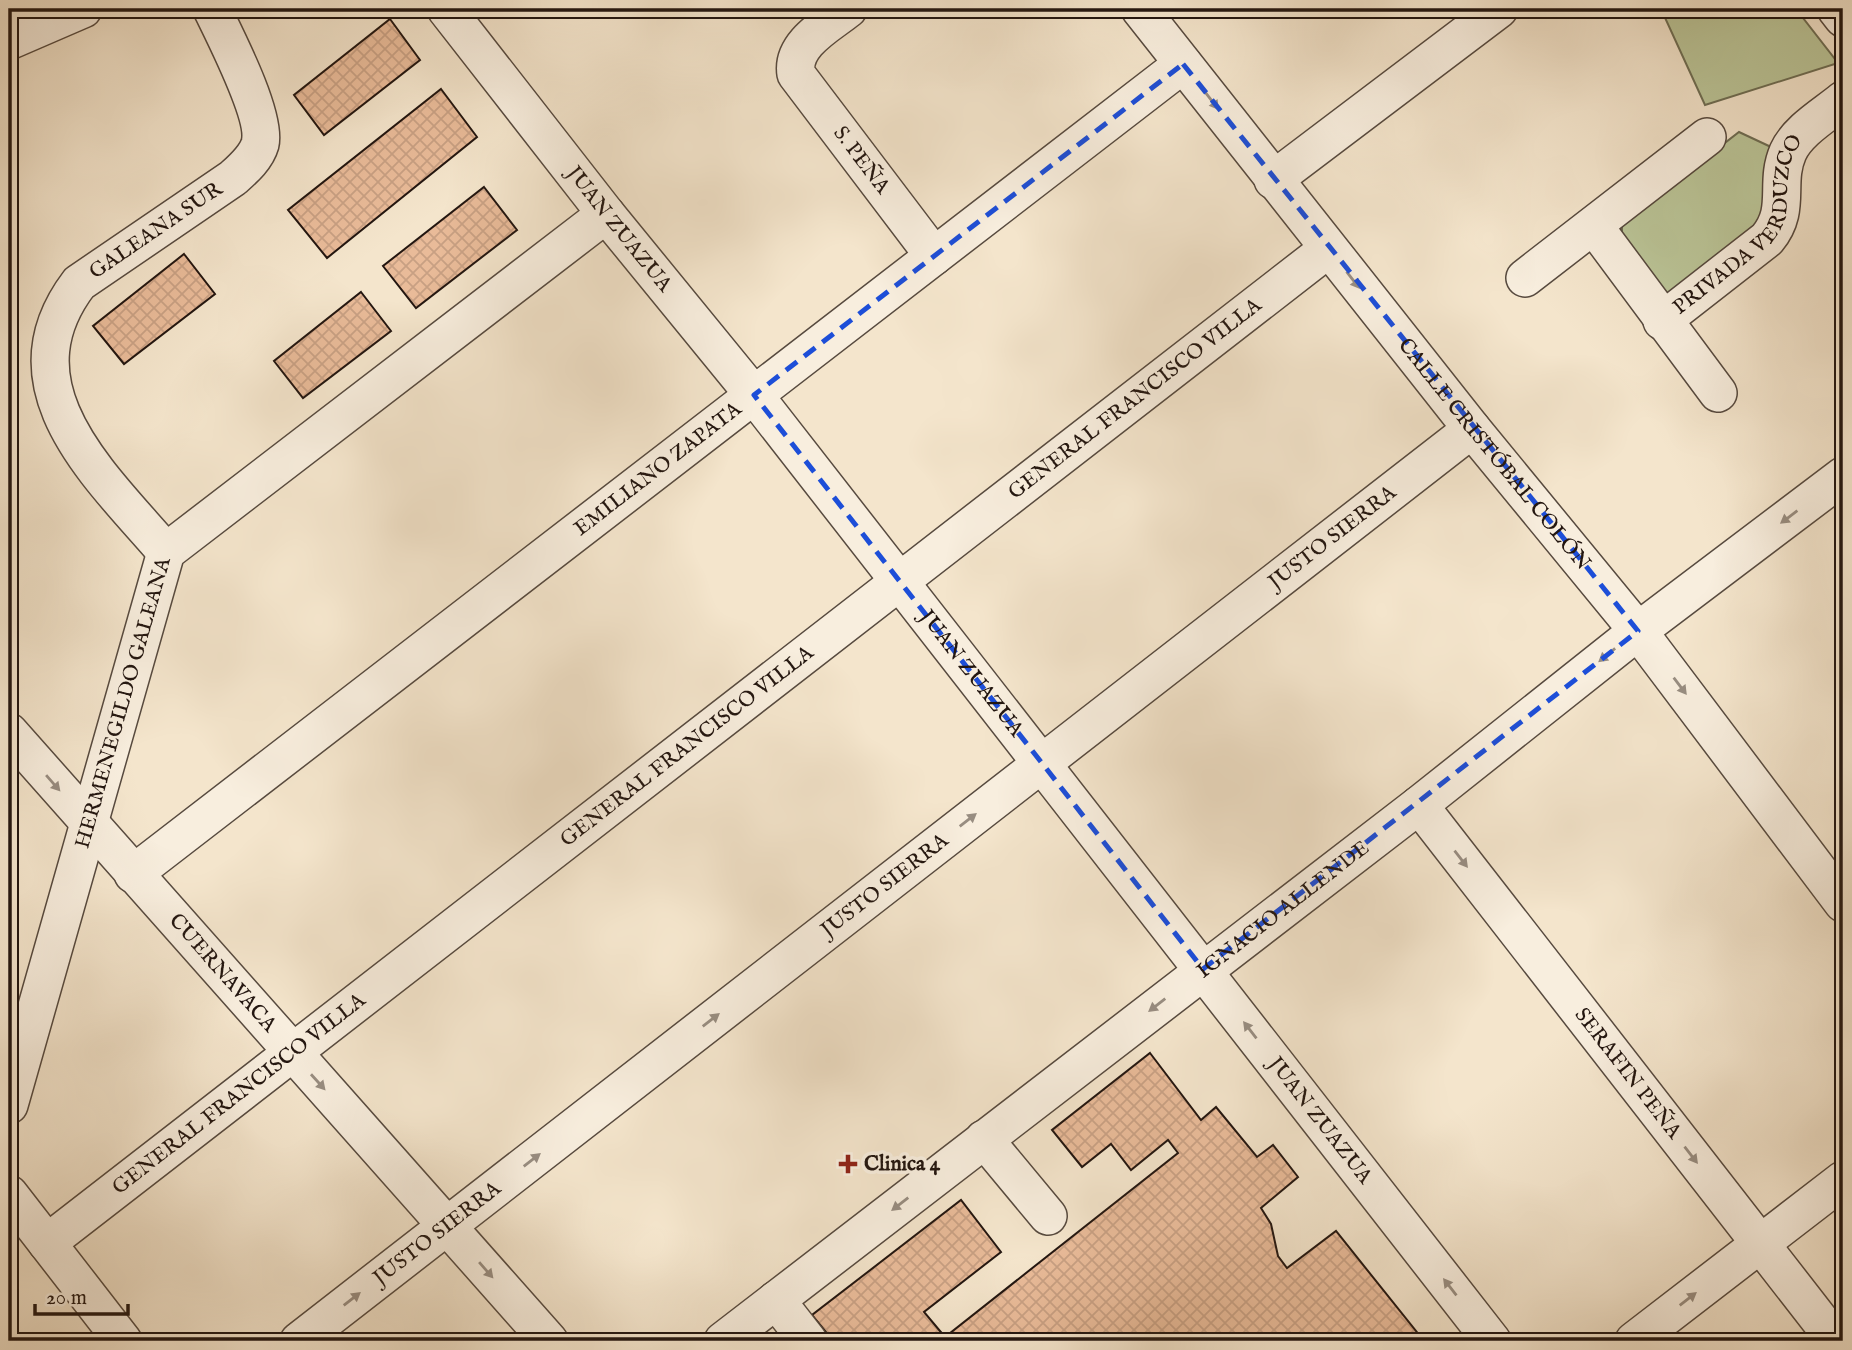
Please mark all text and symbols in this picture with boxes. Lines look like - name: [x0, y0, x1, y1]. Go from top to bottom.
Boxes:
- one-way arrow: [1205, 92, 1219, 110]
- street label: S. PEÑA: [827, 121, 896, 200]
- street label: PRIVADA VERDUZCO: [1667, 129, 1809, 321]
- street label: JUAN ZUAZUA: [559, 159, 678, 298]
- street label: GALEANA SUR: [84, 175, 229, 286]
- one-way arrow: [1345, 271, 1360, 288]
- street label: GENERAL FRANCISCO VILLA: [1003, 292, 1268, 506]
- street label: CALLE CRISTÓBAL COLÓN: [1392, 333, 1596, 576]
- street label: EMILIANO ZAPATA: [569, 395, 748, 542]
- street label: JUSTO SIERRA: [1261, 479, 1402, 597]
- one-way arrow: [1780, 510, 1798, 525]
- street label: HERMENEGILDO GALEANA: [69, 553, 178, 852]
- street label: JUAN ZUAZUA: [912, 603, 1030, 743]
- street label: GENERAL FRANCISCO VILLA: [555, 639, 820, 853]
- one-way arrow: [1599, 647, 1616, 662]
- one-way arrow: [1672, 677, 1687, 695]
- one-way arrow: [45, 775, 60, 792]
- one-way arrow: [959, 812, 977, 827]
- street label: JUSTO SIERRA: [814, 827, 955, 945]
- street label: IGNACIO ALLENDE: [1191, 835, 1375, 985]
- one-way arrow: [1453, 850, 1468, 868]
- street label: CUERNAVACA: [163, 908, 283, 1039]
- street label: GENERAL FRANCISCO VILLA: [107, 987, 372, 1201]
- one-way arrow: [1148, 997, 1166, 1011]
- street label: SERAFIN PEÑA: [1568, 1002, 1688, 1145]
- one-way arrow: [702, 1012, 720, 1027]
- one-way arrow: [1243, 1022, 1258, 1040]
- street label: JUAN ZUAZUA: [1261, 1050, 1379, 1190]
- one-way arrow: [310, 1073, 325, 1090]
- one-way arrow: [1683, 1145, 1698, 1163]
- place label: Clinica 4: [864, 1151, 941, 1178]
- one-way arrow: [523, 1153, 541, 1167]
- marker: Clinica 4: [838, 1154, 858, 1174]
- street label: JUSTO SIERRA: [366, 1175, 507, 1293]
- one-way arrow: [891, 1197, 909, 1212]
- one-way arrow: [478, 1261, 493, 1278]
- scale bar: [35, 1273, 128, 1317]
- one-way arrow: [1443, 1279, 1458, 1297]
- text: 20 m: [46, 1285, 87, 1312]
- one-way arrow: [343, 1292, 361, 1307]
- one-way arrow: [1678, 1292, 1696, 1307]

